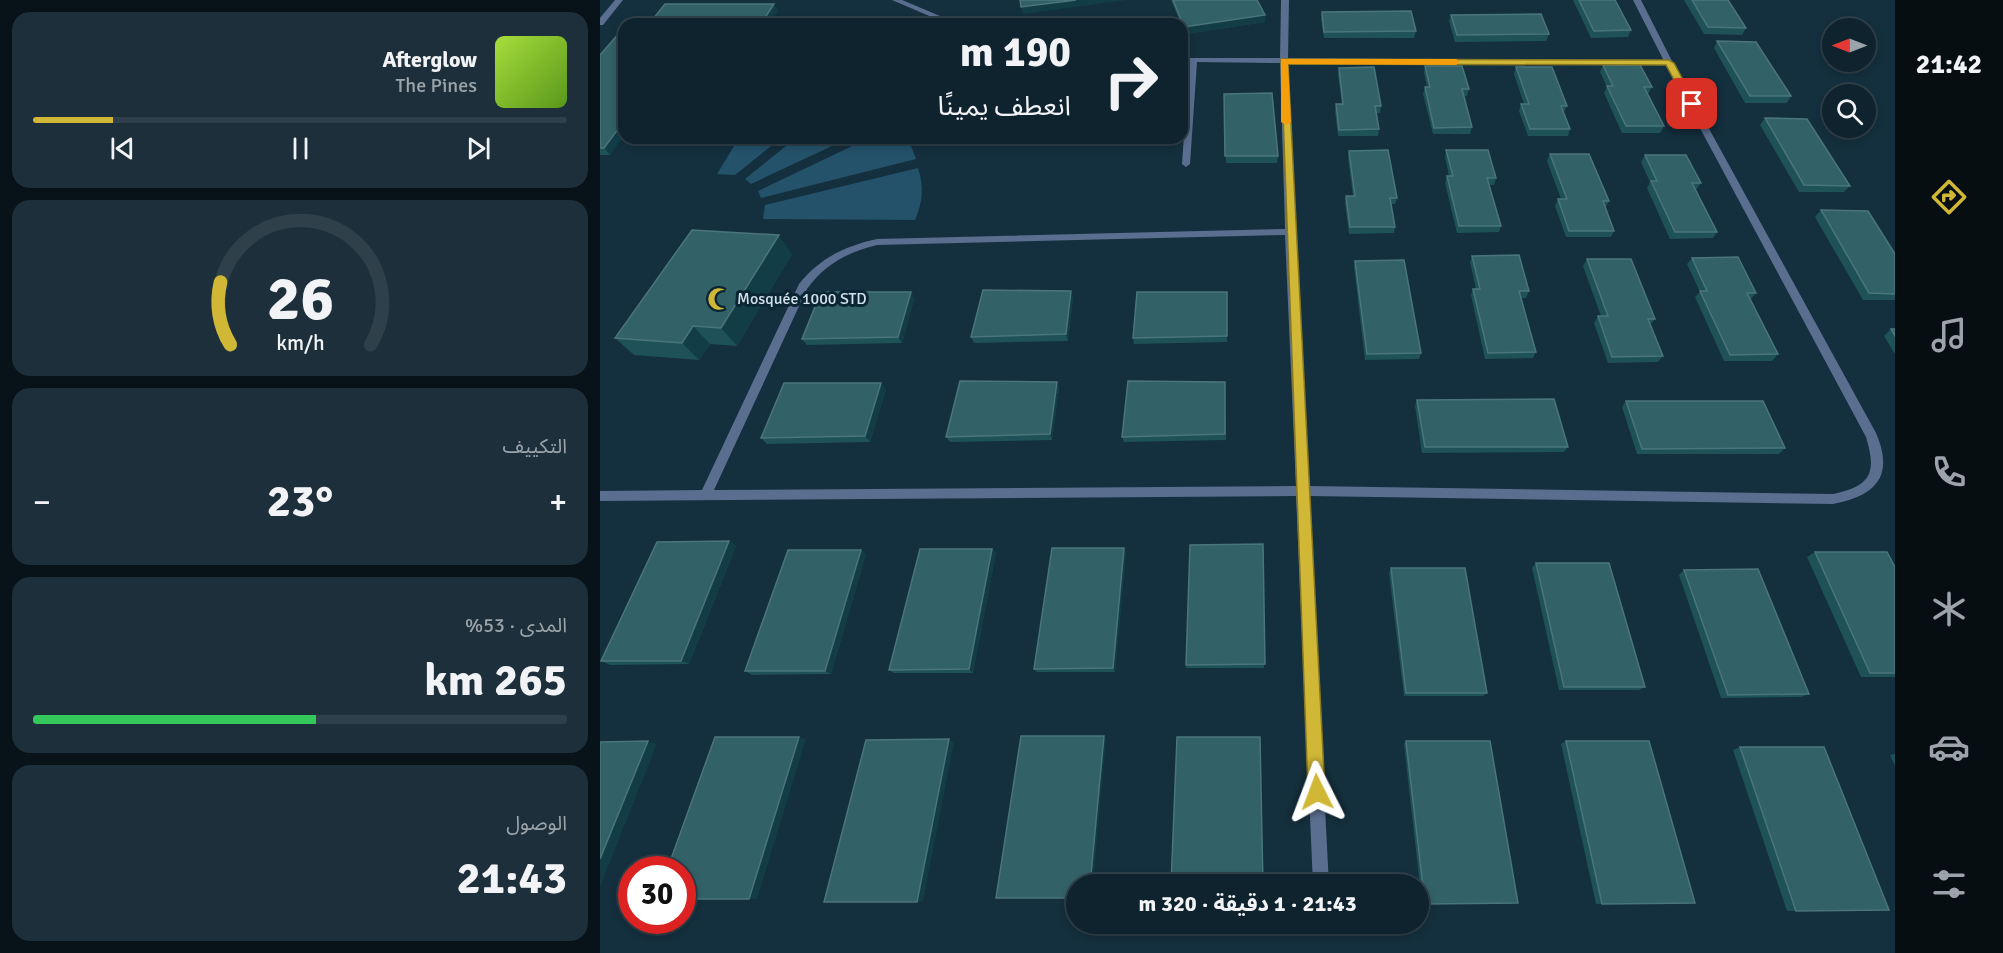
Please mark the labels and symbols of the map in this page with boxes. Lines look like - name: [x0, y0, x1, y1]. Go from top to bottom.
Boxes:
- north arrow: [1822, 18, 1876, 72]
- pin: [1666, 78, 1717, 129]
- mosque icon: Mosquée 1000 STD: [706, 286, 732, 312]
- place label: Mosquée 1000 STD: [737, 289, 867, 309]
- position arrow: [1285, 760, 1349, 824]
- speed limit sign: 30: [618, 856, 696, 934]

